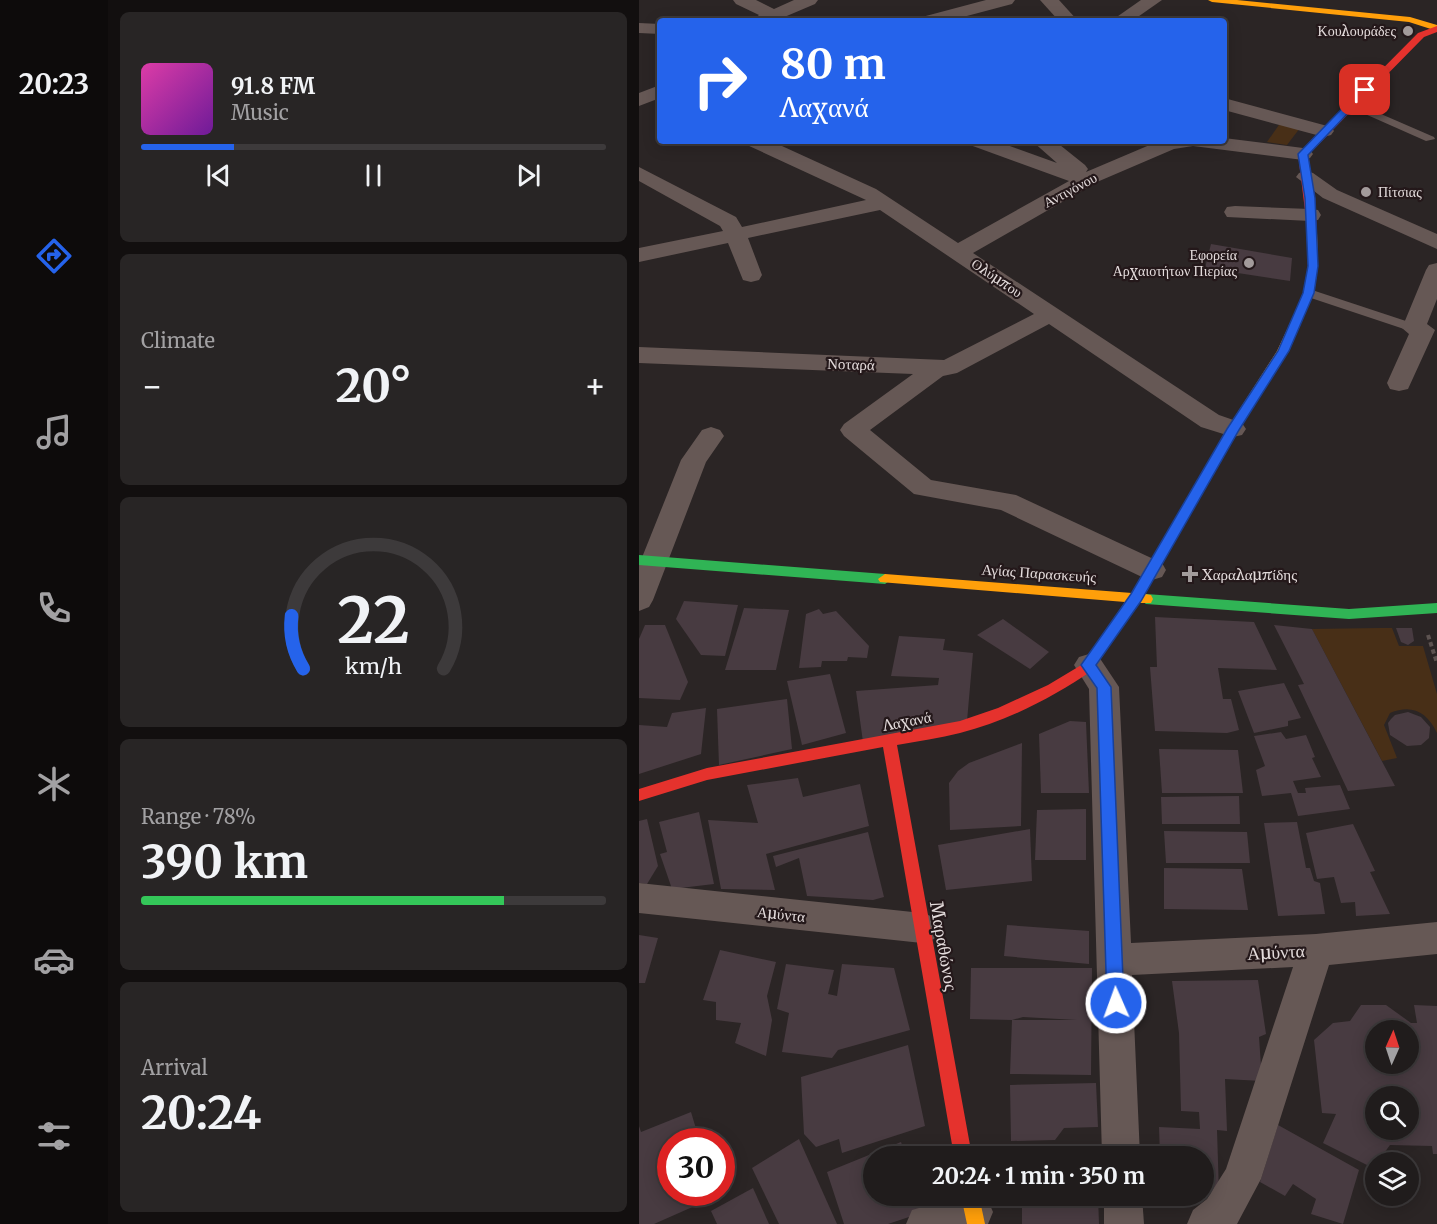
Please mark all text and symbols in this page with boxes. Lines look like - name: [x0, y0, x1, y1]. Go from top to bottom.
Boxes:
- place label: Κουλουράδες: [1318, 22, 1396, 40]
- marker: Κουλουράδες: [1401, 24, 1415, 38]
- text: 80 m: [780, 38, 886, 90]
- icon: right: [681, 42, 759, 120]
- pin: [1339, 64, 1390, 115]
- text: 20:23: [19, 67, 89, 101]
- text: 91.8 FM: [231, 72, 315, 100]
- icon: arrive: [1348, 73, 1381, 106]
- text: Λαχανά: [780, 90, 869, 124]
- text: Music: [231, 100, 289, 125]
- icon: previous: [202, 159, 235, 192]
- icon: pause: [357, 159, 390, 192]
- icon: next: [512, 159, 545, 192]
- street label: Αντιγόνου: [1040, 168, 1100, 212]
- place label: Πίτσιας: [1378, 183, 1422, 201]
- marker: Πίτσιας: [1359, 185, 1373, 199]
- icon: directions: [33, 235, 75, 277]
- place label: Εφορεία Αρχαιοτήτων Πιερίας: [1113, 246, 1238, 280]
- street label: Ολύμπου: [968, 254, 1026, 302]
- marker: Εφορεία Αρχαιοτήτων Πιερίας: [1242, 256, 1256, 270]
- text: Climate: [141, 328, 215, 353]
- street label: Νοταρά: [827, 354, 875, 374]
- text: 20°: [335, 358, 412, 414]
- text: −: [141, 366, 163, 407]
- text: +: [584, 366, 606, 407]
- icon: music: [33, 411, 75, 453]
- street label: Αγίας Παρασκευής: [981, 560, 1097, 586]
- place label: Χαραλαμπίδης: [1202, 565, 1297, 584]
- marker: Χαραλαμπίδης: [1183, 567, 1197, 581]
- text: 22: [337, 582, 410, 660]
- icon: phone: [33, 587, 75, 629]
- text: km/h: [345, 653, 402, 680]
- street label: Λαχανά: [880, 707, 933, 735]
- icon: climate: [33, 763, 75, 805]
- text: Range · 78%: [141, 804, 256, 829]
- text: 390 km: [141, 834, 308, 890]
- street label: Μαραθώνος: [925, 899, 963, 993]
- street label: Αμύντα: [756, 902, 806, 926]
- icon: car: [33, 939, 75, 981]
- street label: Αμύντα: [1246, 939, 1306, 965]
- position arrow: [1084, 971, 1148, 1035]
- north arrow: [1365, 1020, 1419, 1074]
- map controls: [1365, 1020, 1419, 1206]
- text: Arrival: [141, 1055, 208, 1080]
- text: 20:24: [141, 1085, 261, 1141]
- button: search: [1365, 1086, 1419, 1140]
- icon: filters: [33, 1115, 75, 1157]
- speed limit sign: 30: [657, 1128, 735, 1206]
- button: layers: [1365, 1152, 1419, 1206]
- text: 20:24 · 1 min · 350 m: [932, 1162, 1145, 1190]

